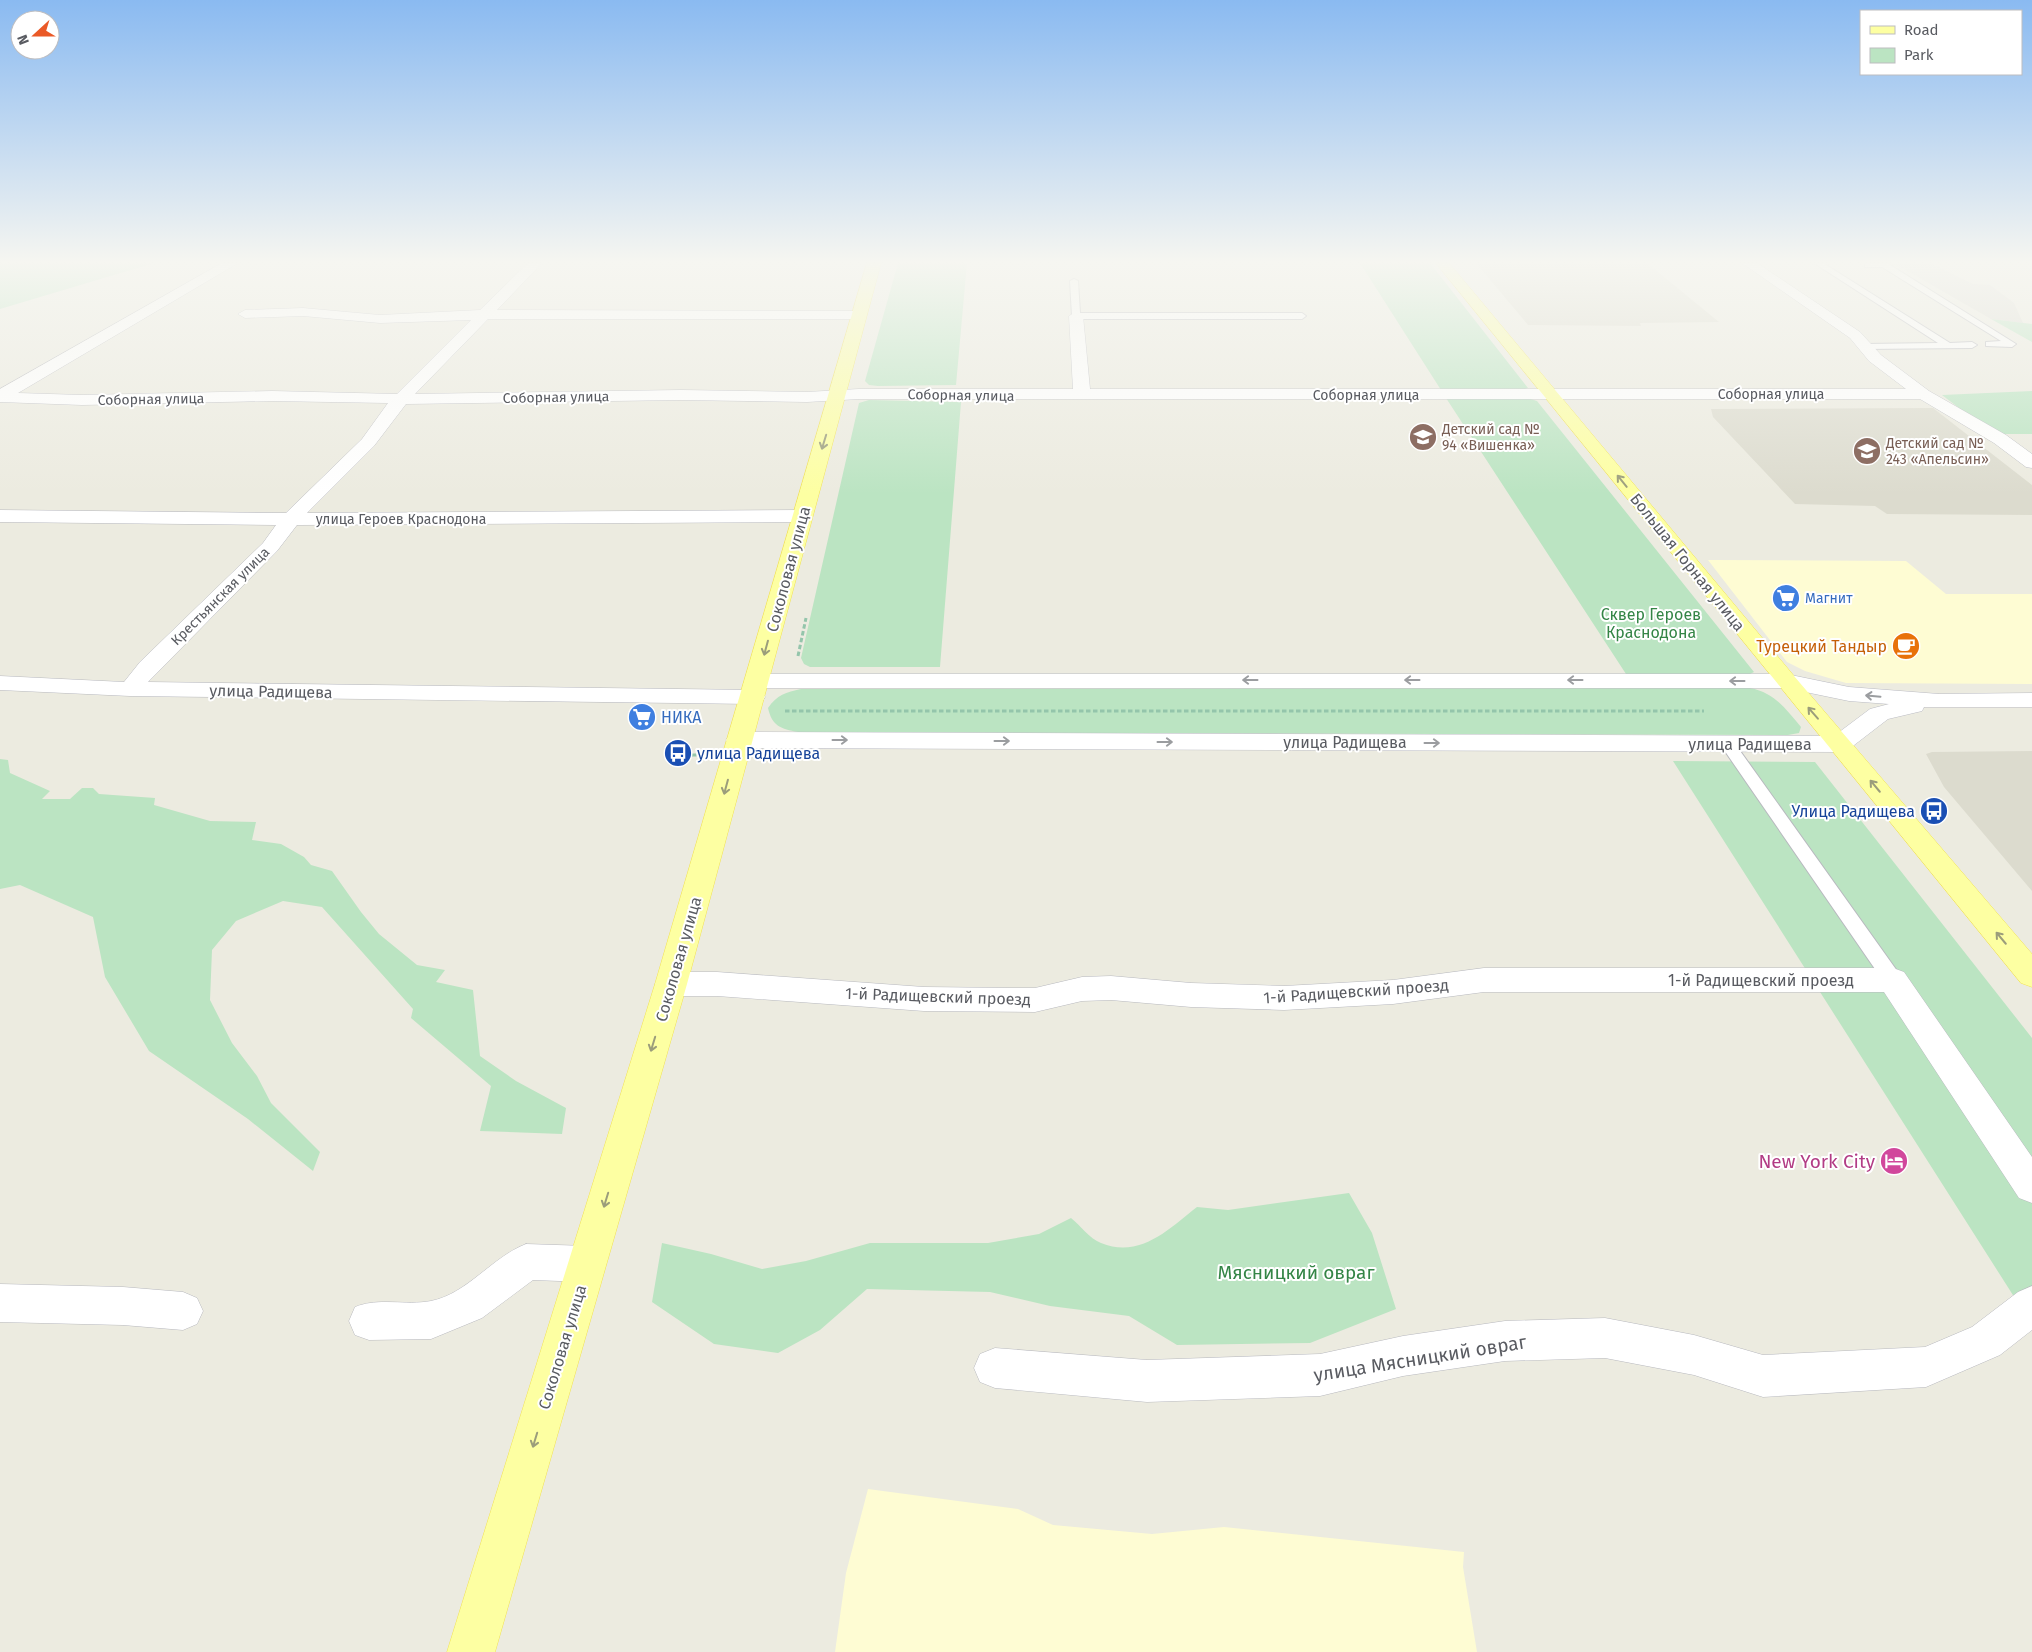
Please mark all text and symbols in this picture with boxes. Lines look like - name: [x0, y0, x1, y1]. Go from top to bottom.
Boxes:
- north arrow: [10, 10, 60, 60]
- legend: [1860, 10, 2022, 75]
- text: Road: [1904, 21, 1939, 39]
- text: N: [14, 32, 33, 47]
- text: Park: [1904, 46, 1934, 64]
- street label: Соборная улица: [908, 386, 1014, 405]
- street label: Соборная улица: [1718, 386, 1824, 403]
- street label: Соборная улица: [1313, 387, 1419, 404]
- street label: Соборная улица: [503, 388, 609, 407]
- street label: Соборная улица: [98, 390, 204, 409]
- place label: Детский сад № 94 «Вишенка»: [1441, 421, 1540, 454]
- school or university icon: Детский сад № 94 «Вишенка»: [1408, 422, 1438, 452]
- one-way arrow: [819, 433, 829, 449]
- place label: Детский сад № 243 «Апельсин»: [1885, 435, 1989, 468]
- school or university icon: Детский сад № 243 «Апельсин»: [1852, 436, 1882, 466]
- one-way arrow: [1617, 475, 1628, 488]
- street label: Большая Горная улица: [1626, 490, 1749, 635]
- street label: Соколовая улица: [763, 504, 814, 634]
- street label: улица Героев Краснодона: [316, 511, 486, 528]
- street label: Крестьянская улица: [168, 544, 273, 649]
- supermarket icon: Магнит: [1771, 583, 1801, 613]
- place label: Магнит: [1805, 590, 1853, 607]
- park label: Сквер Героев Краснодона: [1601, 605, 1701, 642]
- cafe icon: Турецкий Тандыр: [1891, 631, 1921, 661]
- place label: Турецкий Тандыр: [1756, 637, 1887, 656]
- one-way arrow: [761, 640, 770, 656]
- one-way arrow: [1242, 675, 1258, 685]
- one-way arrow: [1405, 675, 1421, 685]
- one-way arrow: [1567, 675, 1584, 685]
- one-way arrow: [1730, 676, 1746, 686]
- street label: улица Радищева: [209, 681, 333, 702]
- one-way arrow: [1865, 691, 1881, 700]
- supermarket icon: НИКА: [627, 702, 657, 732]
- one-way arrow: [1807, 706, 1819, 719]
- place label: НИКА: [661, 708, 702, 727]
- street label: улица Радищева: [1283, 733, 1407, 752]
- one-way arrow: [832, 735, 848, 745]
- street label: улица Радищева: [1688, 735, 1812, 754]
- one-way arrow: [994, 736, 1010, 746]
- one-way arrow: [1156, 737, 1173, 747]
- bus stop icon: улица Радищева: [663, 738, 693, 768]
- one-way arrow: [1424, 738, 1440, 748]
- place label: улица Радищева: [697, 744, 820, 763]
- one-way arrow: [720, 779, 730, 795]
- one-way arrow: [1869, 779, 1881, 792]
- bus stop icon: Улица Радищева: [1919, 796, 1949, 826]
- place label: Улица Радищева: [1792, 802, 1915, 821]
- street label: Соколовая улица: [652, 894, 705, 1024]
- one-way arrow: [1996, 932, 2007, 945]
- street label: 1-й Радищевский проезд: [1668, 971, 1854, 990]
- street label: 1-й Радищевский проезд: [1263, 976, 1449, 1007]
- street label: 1-й Радищевский проезд: [845, 984, 1031, 1009]
- one-way arrow: [648, 1036, 657, 1052]
- hotel icon: New York City: [1879, 1146, 1909, 1176]
- place label: New York City: [1758, 1150, 1876, 1173]
- one-way arrow: [601, 1192, 610, 1207]
- park label: Мясницкий овраг: [1217, 1261, 1375, 1284]
- street label: Соколовая улица: [535, 1283, 590, 1412]
- street label: улица Мясницкий овраг: [1312, 1330, 1529, 1387]
- one-way arrow: [529, 1431, 539, 1447]

